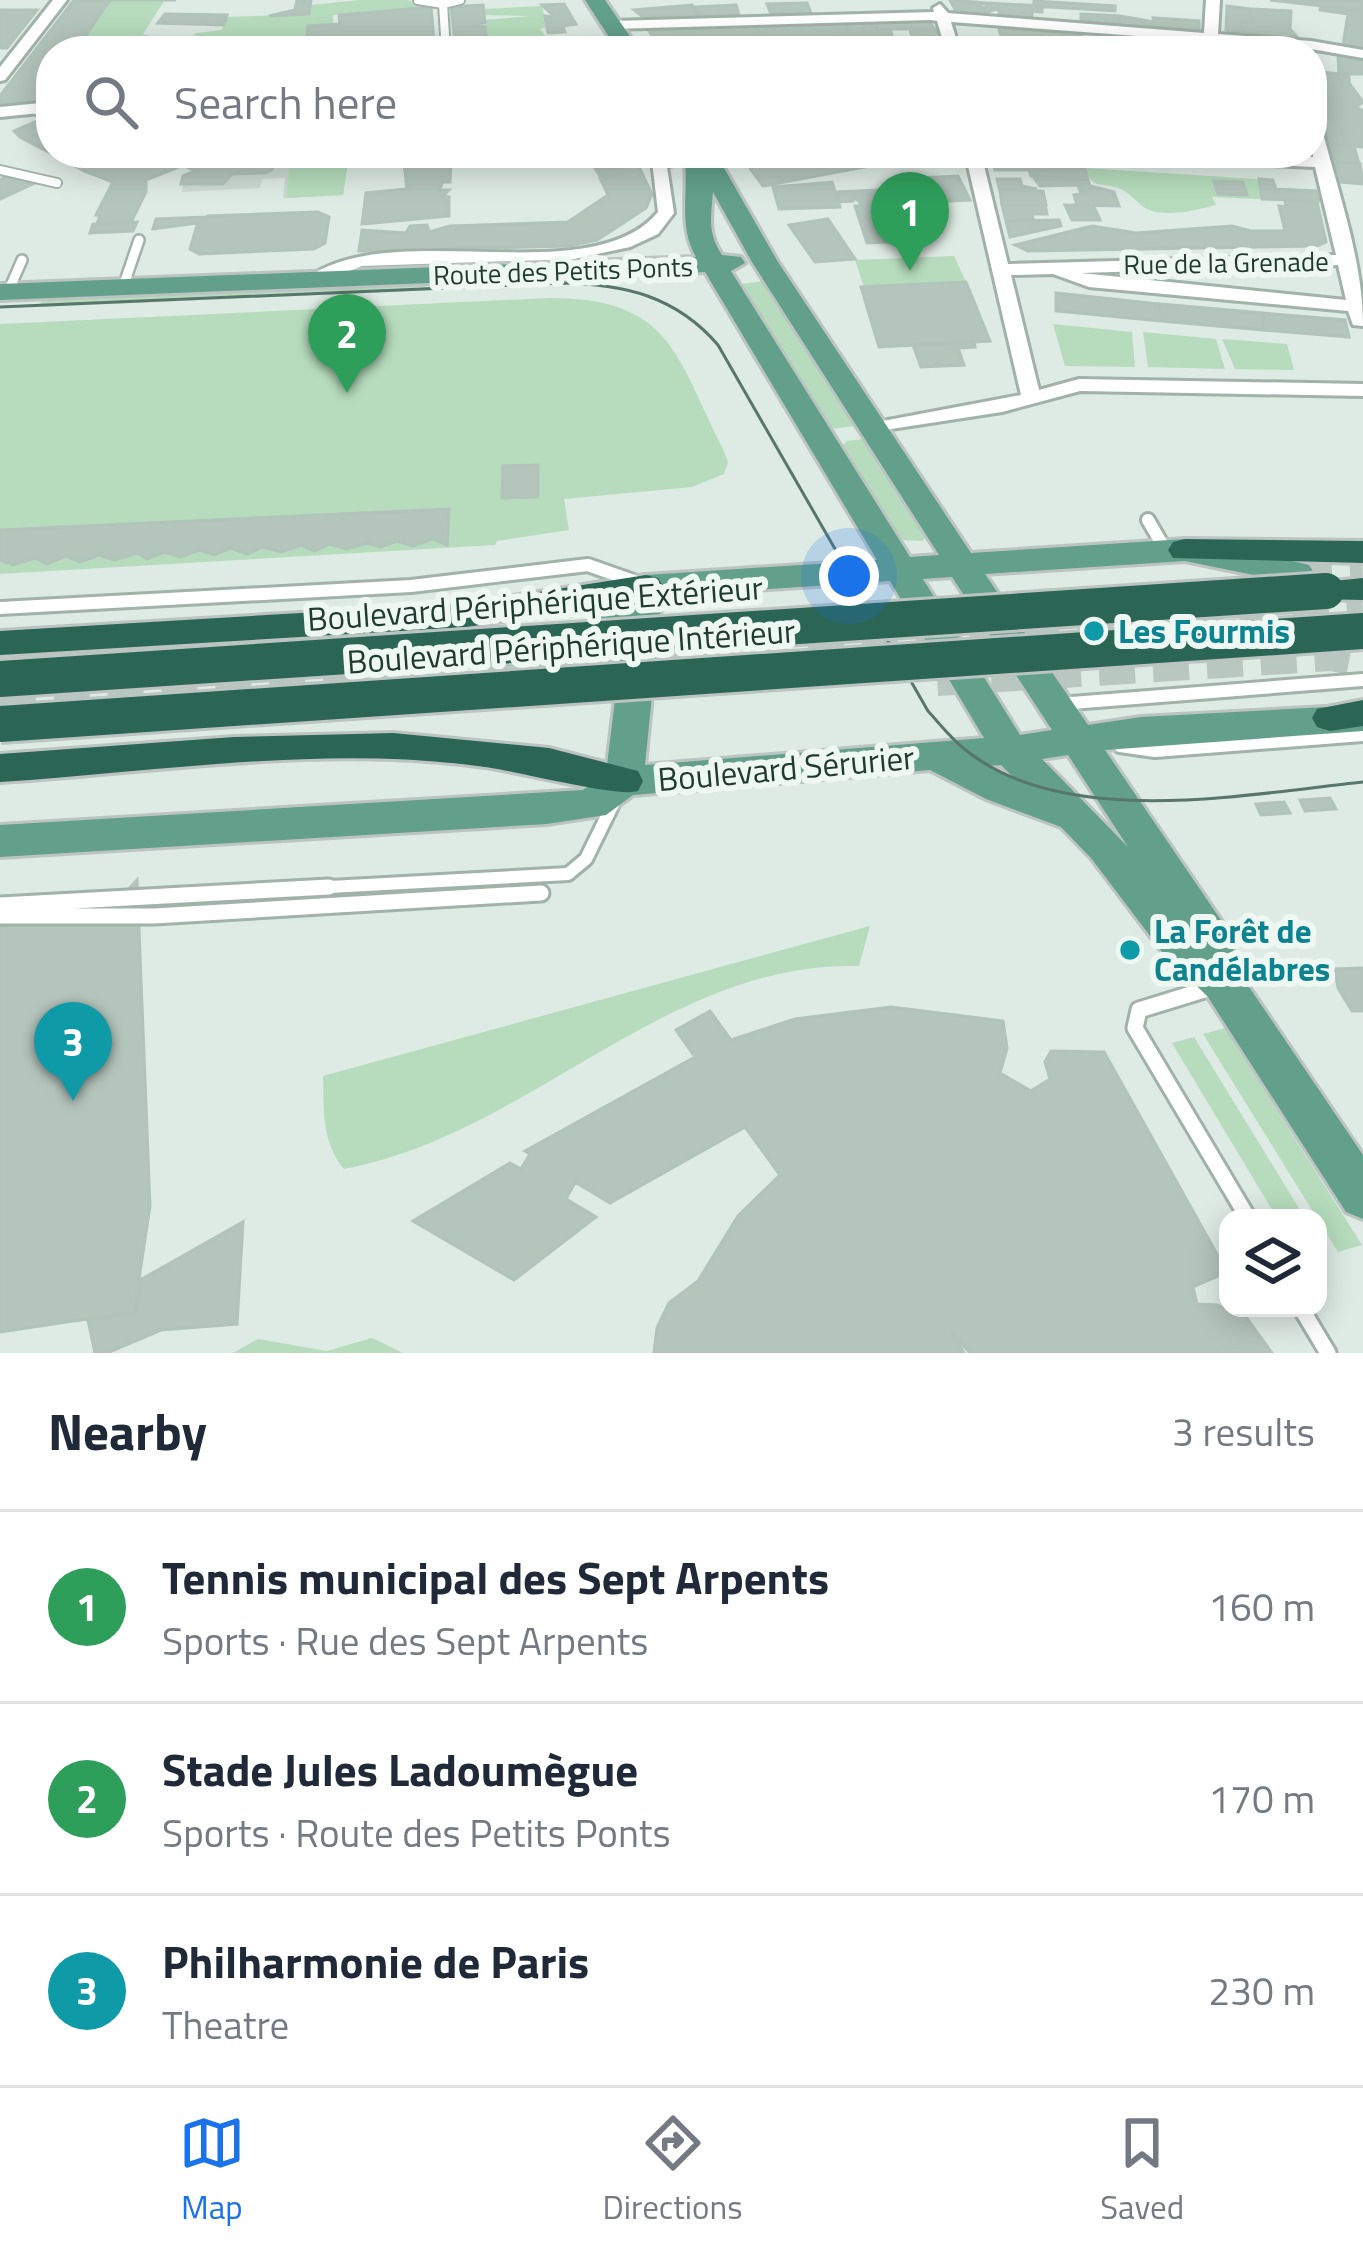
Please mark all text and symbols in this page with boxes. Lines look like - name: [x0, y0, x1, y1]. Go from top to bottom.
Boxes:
- search box: [36, 36, 1327, 168]
- text: Search here: [174, 68, 397, 136]
- icon: search: [78, 69, 144, 135]
- pin: 1: [871, 172, 949, 271]
- street label: Rue de la Grenade: [1123, 240, 1329, 284]
- street label: Route des Petits Ponts: [432, 245, 694, 295]
- pin: 2: [308, 294, 386, 393]
- your location: [819, 546, 879, 606]
- street label: Boulevard Périphérique Extérieur: [305, 562, 765, 644]
- street label: Boulevard Périphérique Intérieur: [345, 605, 797, 687]
- place label: Les Fourmis: [1118, 606, 1290, 656]
- marker: Les Fourmis: [1081, 618, 1107, 644]
- street label: Boulevard Sérurier: [656, 732, 916, 804]
- place label: La Forêt de Candélabres: [1154, 906, 1330, 994]
- marker: La Forêt de Candélabres: [1117, 937, 1143, 963]
- pin: 3: [34, 1002, 112, 1101]
- map controls: [1219, 1209, 1327, 1317]
- button: layers: [1219, 1209, 1327, 1317]
- text: Nearby: [48, 1392, 207, 1470]
- text: 3 results: [1172, 1402, 1315, 1461]
- text: Tennis municipal des Sept Arpents: [162, 1543, 829, 1611]
- text: 1: [76, 1577, 98, 1636]
- text: 160 m: [1208, 1577, 1315, 1636]
- text: Sports · Rue des Sept Arpents: [162, 1611, 648, 1670]
- text: Stade Jules Ladoumègue: [162, 1735, 638, 1803]
- text: 2: [76, 1769, 98, 1828]
- text: 170 m: [1208, 1769, 1315, 1828]
- text: Sports · Route des Petits Ponts: [162, 1803, 671, 1862]
- text: Philharmonie de Paris: [162, 1927, 589, 1995]
- text: 3: [76, 1961, 98, 2020]
- text: 230 m: [1208, 1961, 1315, 2020]
- text: Theatre: [162, 1995, 289, 2054]
- tab: Map: [179, 2110, 245, 2232]
- tab: Directions: [603, 2110, 742, 2232]
- tab: Saved: [1100, 2110, 1184, 2232]

